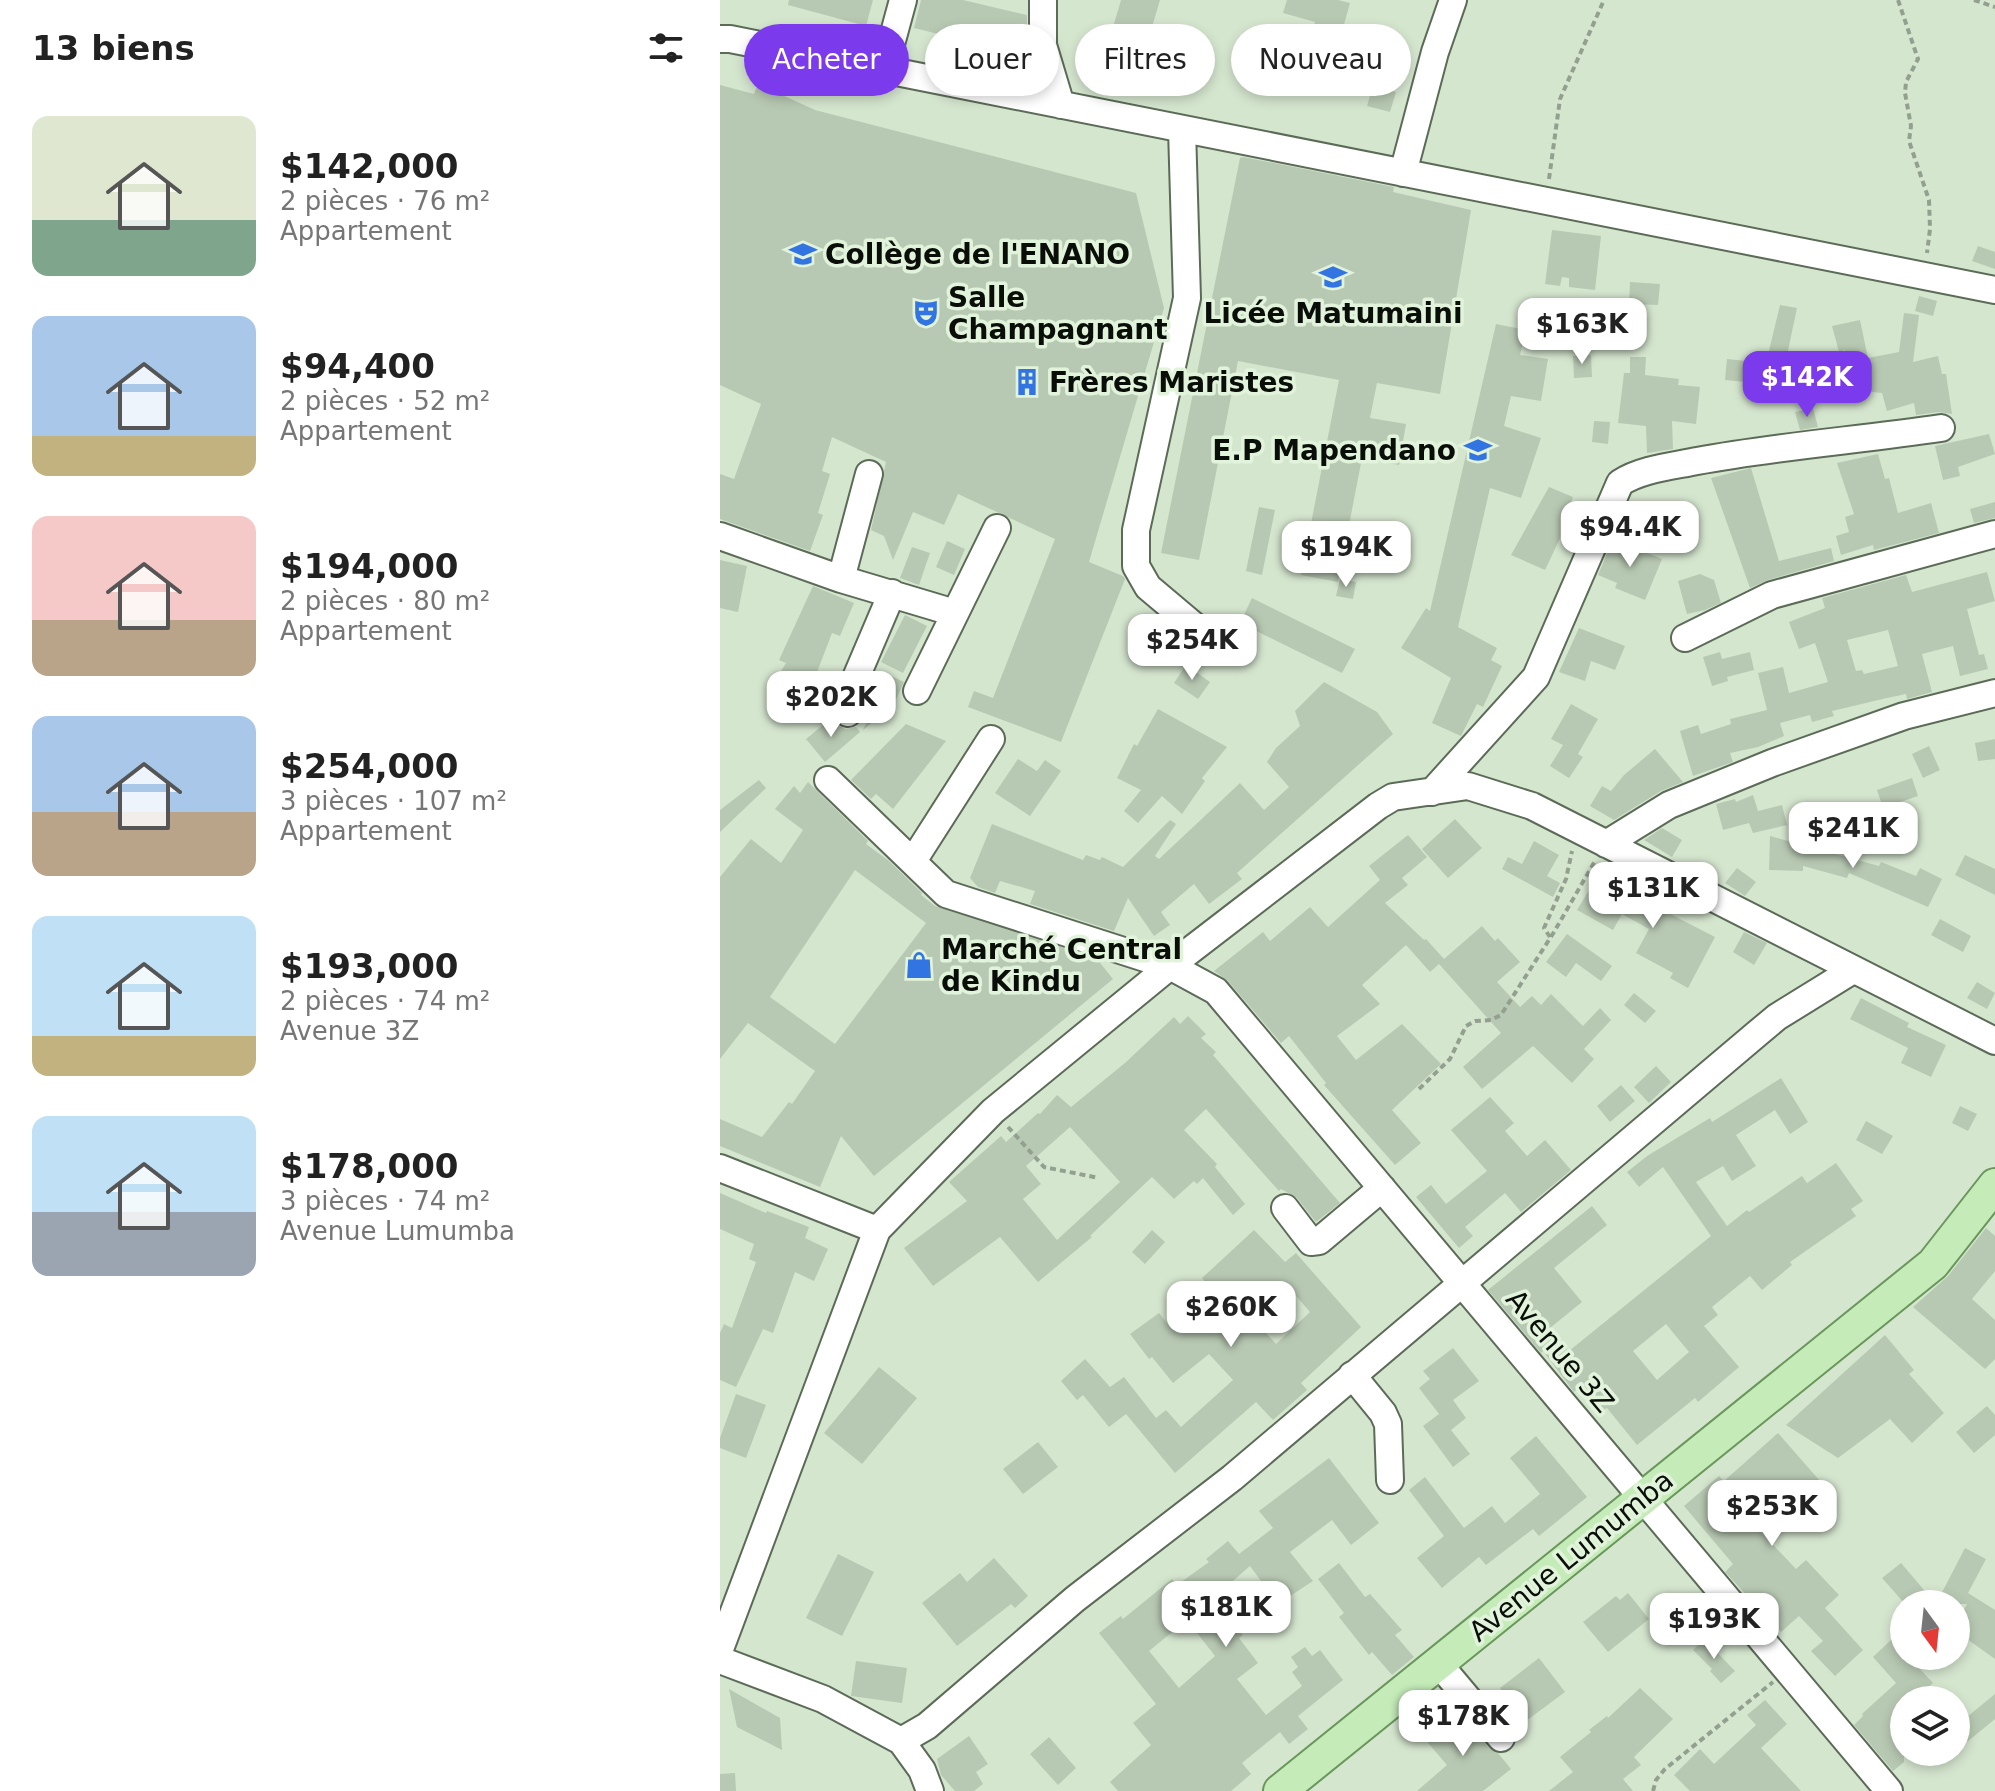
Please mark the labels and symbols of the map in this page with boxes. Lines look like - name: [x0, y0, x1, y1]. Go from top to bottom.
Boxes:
- place label: Collège de l'ENANO: [825, 238, 1130, 271]
- school or university icon: Collège de l'ENANO: [788, 239, 818, 269]
- school or university icon: Licée Matumaini: [1318, 262, 1348, 292]
- place label: Salle Champagnant: [948, 281, 1168, 346]
- place label: Licée Matumaini: [1203, 297, 1463, 330]
- theatre icon: Salle Champagnant: [911, 298, 941, 328]
- pin: $163K: [1526, 298, 1638, 366]
- pin: $142K: [1751, 351, 1863, 419]
- place label: Frères Maristes: [1049, 366, 1294, 399]
- building icon: Frères Maristes: [1012, 367, 1042, 397]
- place label: E.P Mapendano: [1212, 434, 1456, 467]
- school or university icon: E.P Mapendano: [1463, 435, 1493, 465]
- pin: $94.4K: [1565, 501, 1695, 569]
- pin: $194K: [1290, 521, 1402, 589]
- pin: $254K: [1136, 614, 1248, 682]
- pin: $202K: [775, 671, 887, 739]
- pin: $241K: [1797, 802, 1909, 870]
- pin: $131K: [1597, 862, 1709, 930]
- place label: Marché Central de Kindu: [941, 933, 1182, 998]
- shop icon: Marché Central de Kindu: [904, 950, 934, 980]
- pin: $260K: [1175, 1281, 1287, 1349]
- street label: Avenue 3Z: [1499, 1283, 1621, 1419]
- street label: Avenue Lumumba: [1462, 1464, 1680, 1648]
- pin: $253K: [1716, 1480, 1828, 1548]
- pin: $181K: [1170, 1581, 1282, 1649]
- north arrow: [1890, 1590, 1970, 1670]
- pin: $193K: [1658, 1593, 1770, 1661]
- pin: $178K: [1407, 1690, 1519, 1758]

